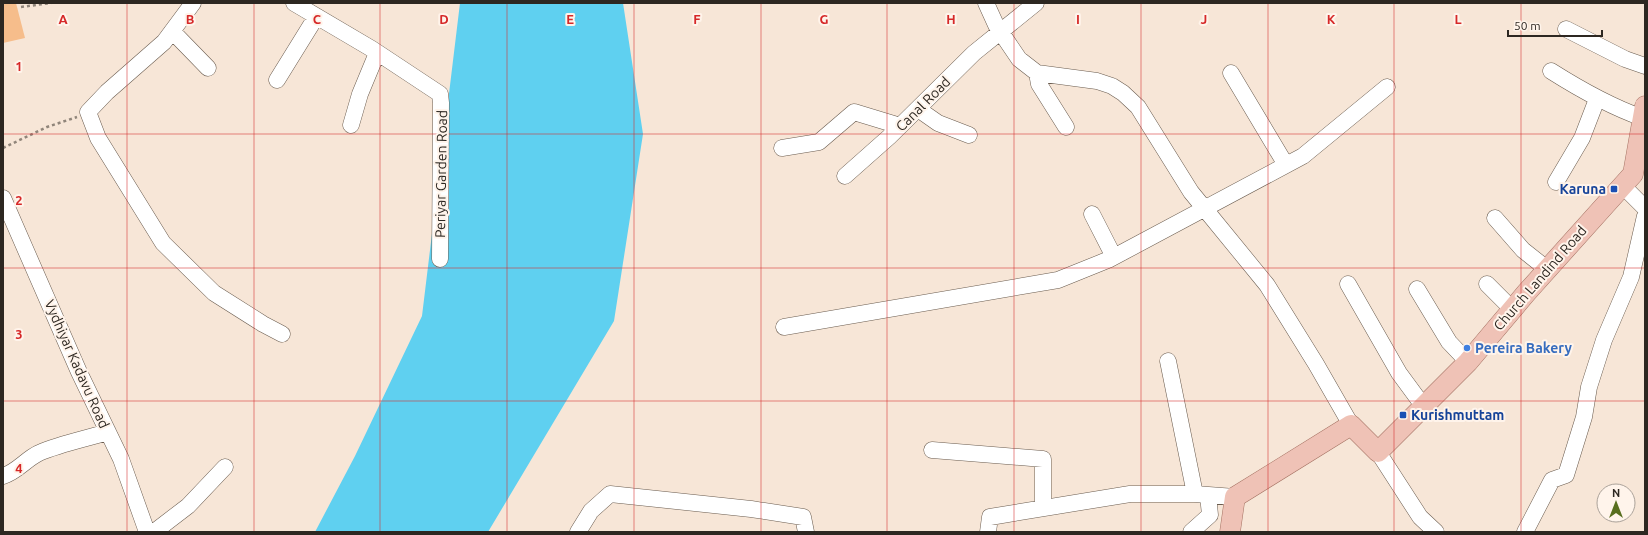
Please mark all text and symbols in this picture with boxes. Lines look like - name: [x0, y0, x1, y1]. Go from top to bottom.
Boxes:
- text: A: [58, 12, 68, 26]
- text: B: [186, 12, 195, 26]
- text: C: [313, 12, 322, 26]
- text: D: [439, 12, 449, 26]
- text: E: [566, 12, 574, 26]
- text: F: [693, 12, 701, 26]
- text: G: [820, 12, 829, 26]
- text: H: [946, 12, 956, 26]
- text: I: [1076, 12, 1080, 26]
- text: J: [1201, 12, 1207, 26]
- text: K: [1327, 12, 1336, 26]
- text: L: [1454, 12, 1462, 26]
- scale bar: [1508, 12, 1602, 38]
- text: 50 m: [1514, 19, 1541, 32]
- text: 1: [15, 59, 23, 73]
- street label: Canal Road: [893, 74, 953, 134]
- street label: Periyar Garden Road: [432, 110, 450, 238]
- place label: Karuna: [1559, 181, 1606, 197]
- marker: Karuna: [1609, 184, 1619, 194]
- text: 2: [15, 193, 23, 207]
- street label: Church Landind Road: [1490, 223, 1590, 333]
- street label: Vydhiyar Kadavu Road: [41, 297, 113, 431]
- text: 3: [15, 327, 23, 341]
- place label: Pereira Bakery: [1475, 340, 1572, 356]
- marker: Pereira Bakery: [1462, 343, 1472, 353]
- place label: Kurishmuttam: [1411, 407, 1504, 423]
- marker: Kurishmuttam: [1398, 410, 1408, 420]
- text: 4: [15, 461, 23, 475]
- north arrow: [1596, 483, 1636, 523]
- text: N: [1612, 487, 1620, 499]

